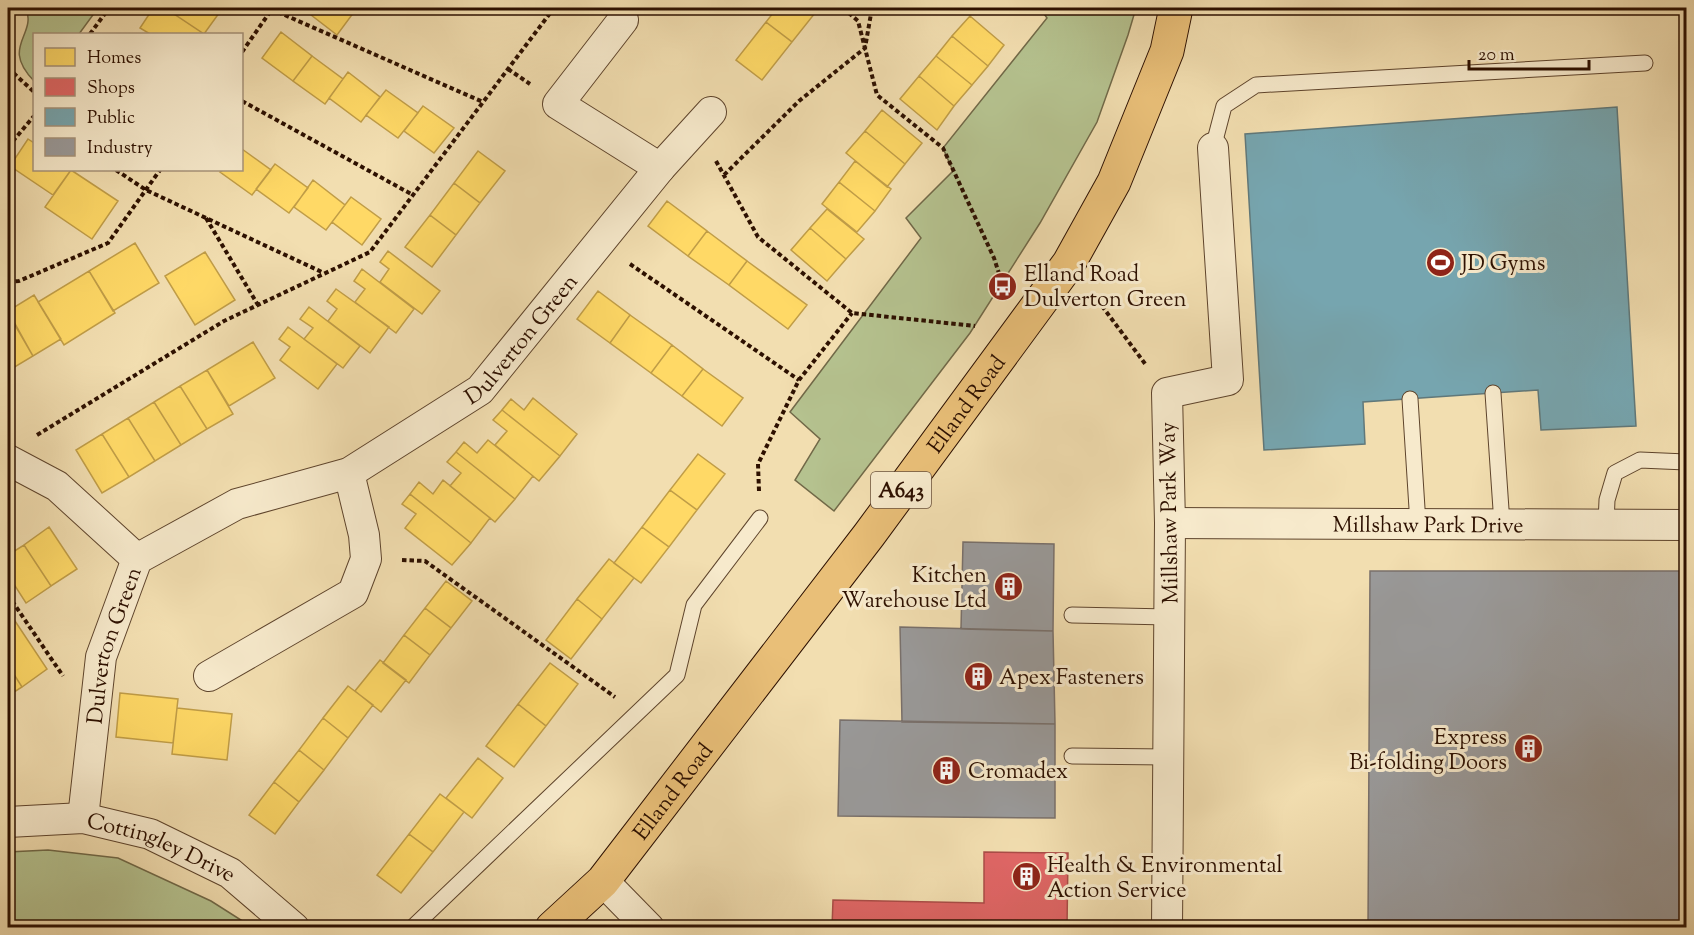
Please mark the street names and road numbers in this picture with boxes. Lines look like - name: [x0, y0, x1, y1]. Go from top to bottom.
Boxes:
- street label: Dulverton Green: [459, 268, 587, 415]
- street label: Elland Road: [921, 349, 1015, 461]
- street label: Millshaw Park Way: [1153, 422, 1189, 604]
- road number: A643: [871, 472, 931, 508]
- street label: Millshaw Park Drive: [1332, 511, 1524, 543]
- street label: Dulverton Green: [81, 563, 152, 726]
- street label: Elland Road: [627, 737, 722, 848]
- street label: Cottingley Drive: [83, 806, 242, 891]

